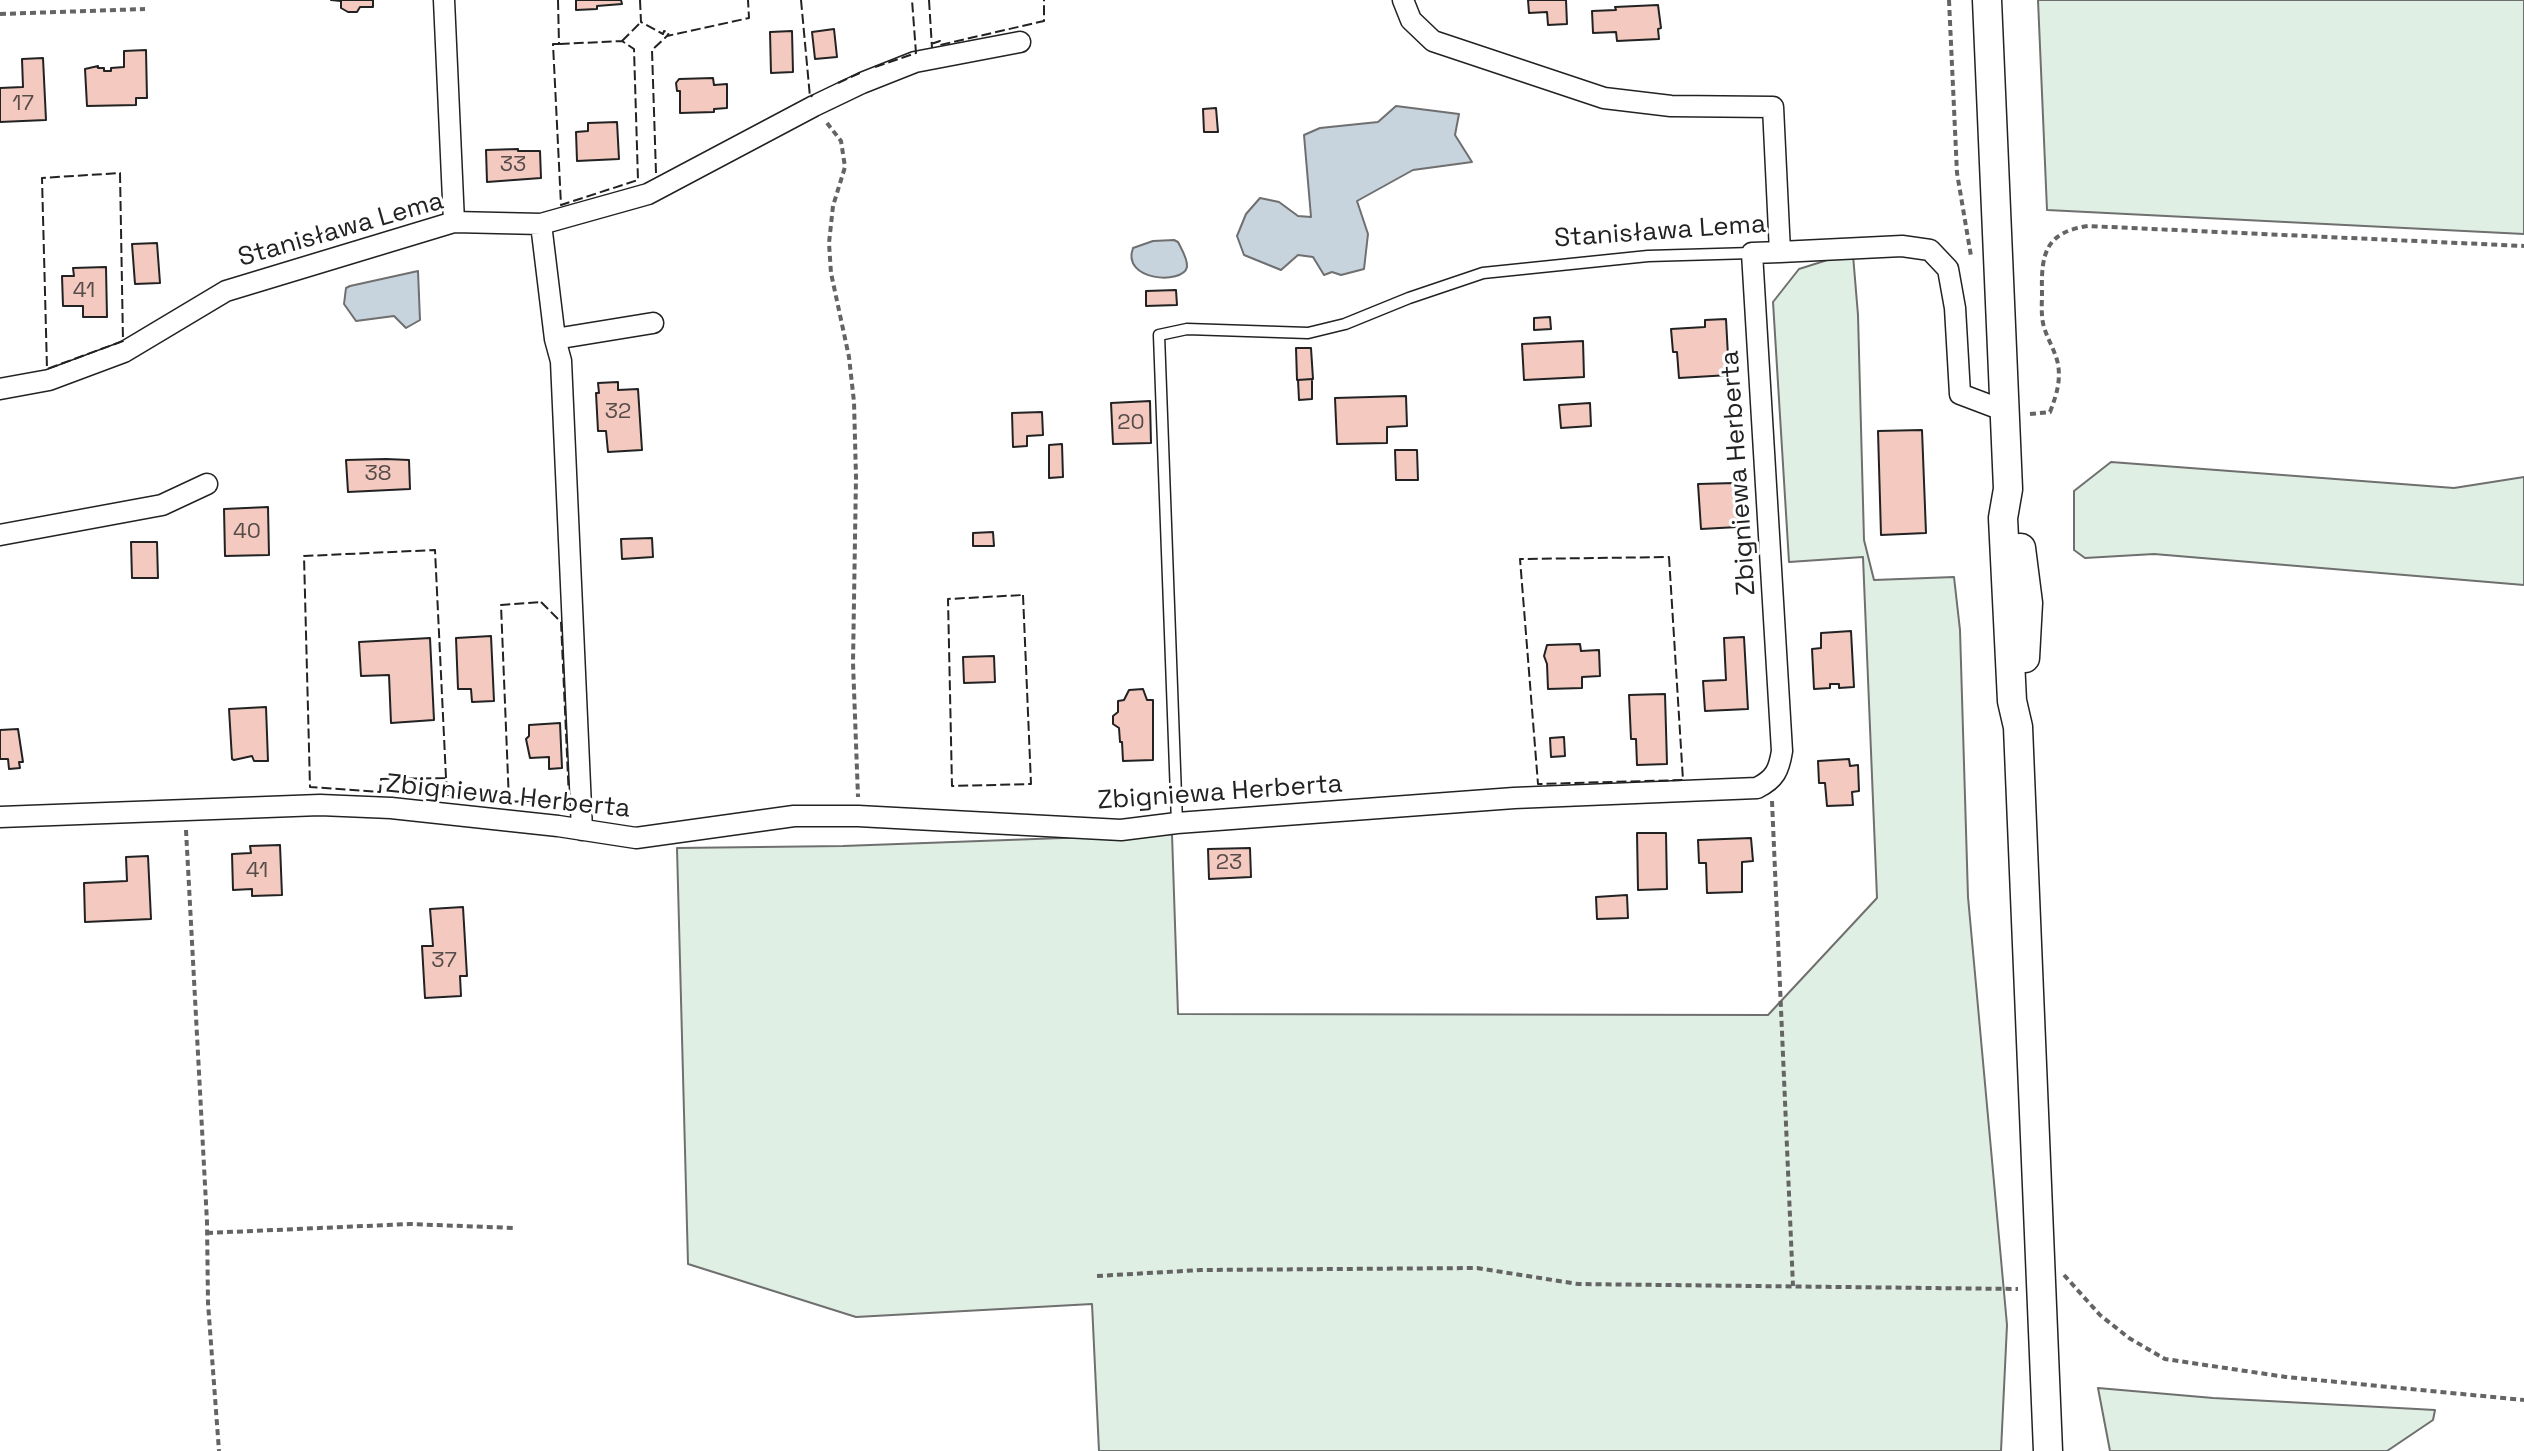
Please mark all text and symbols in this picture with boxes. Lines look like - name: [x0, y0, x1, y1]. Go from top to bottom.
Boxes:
- house number: 17: [12, 91, 34, 117]
- house number: 33: [500, 152, 526, 178]
- street label: Stanisława Lema: [235, 186, 447, 274]
- street label: Stanisława Lema: [1553, 209, 1767, 255]
- house number: 41: [73, 278, 95, 304]
- street label: Zbigniewa Herberta: [1715, 349, 1763, 597]
- house number: 32: [605, 399, 631, 425]
- house number: 20: [1117, 410, 1145, 436]
- house number: 38: [365, 461, 391, 487]
- house number: 40: [233, 519, 261, 545]
- street label: Zbigniewa Herberta: [384, 769, 632, 825]
- street label: Zbigniewa Herberta: [1096, 769, 1344, 817]
- house number: 23: [1216, 850, 1242, 876]
- house number: 41: [246, 858, 268, 884]
- house number: 37: [431, 948, 457, 974]

